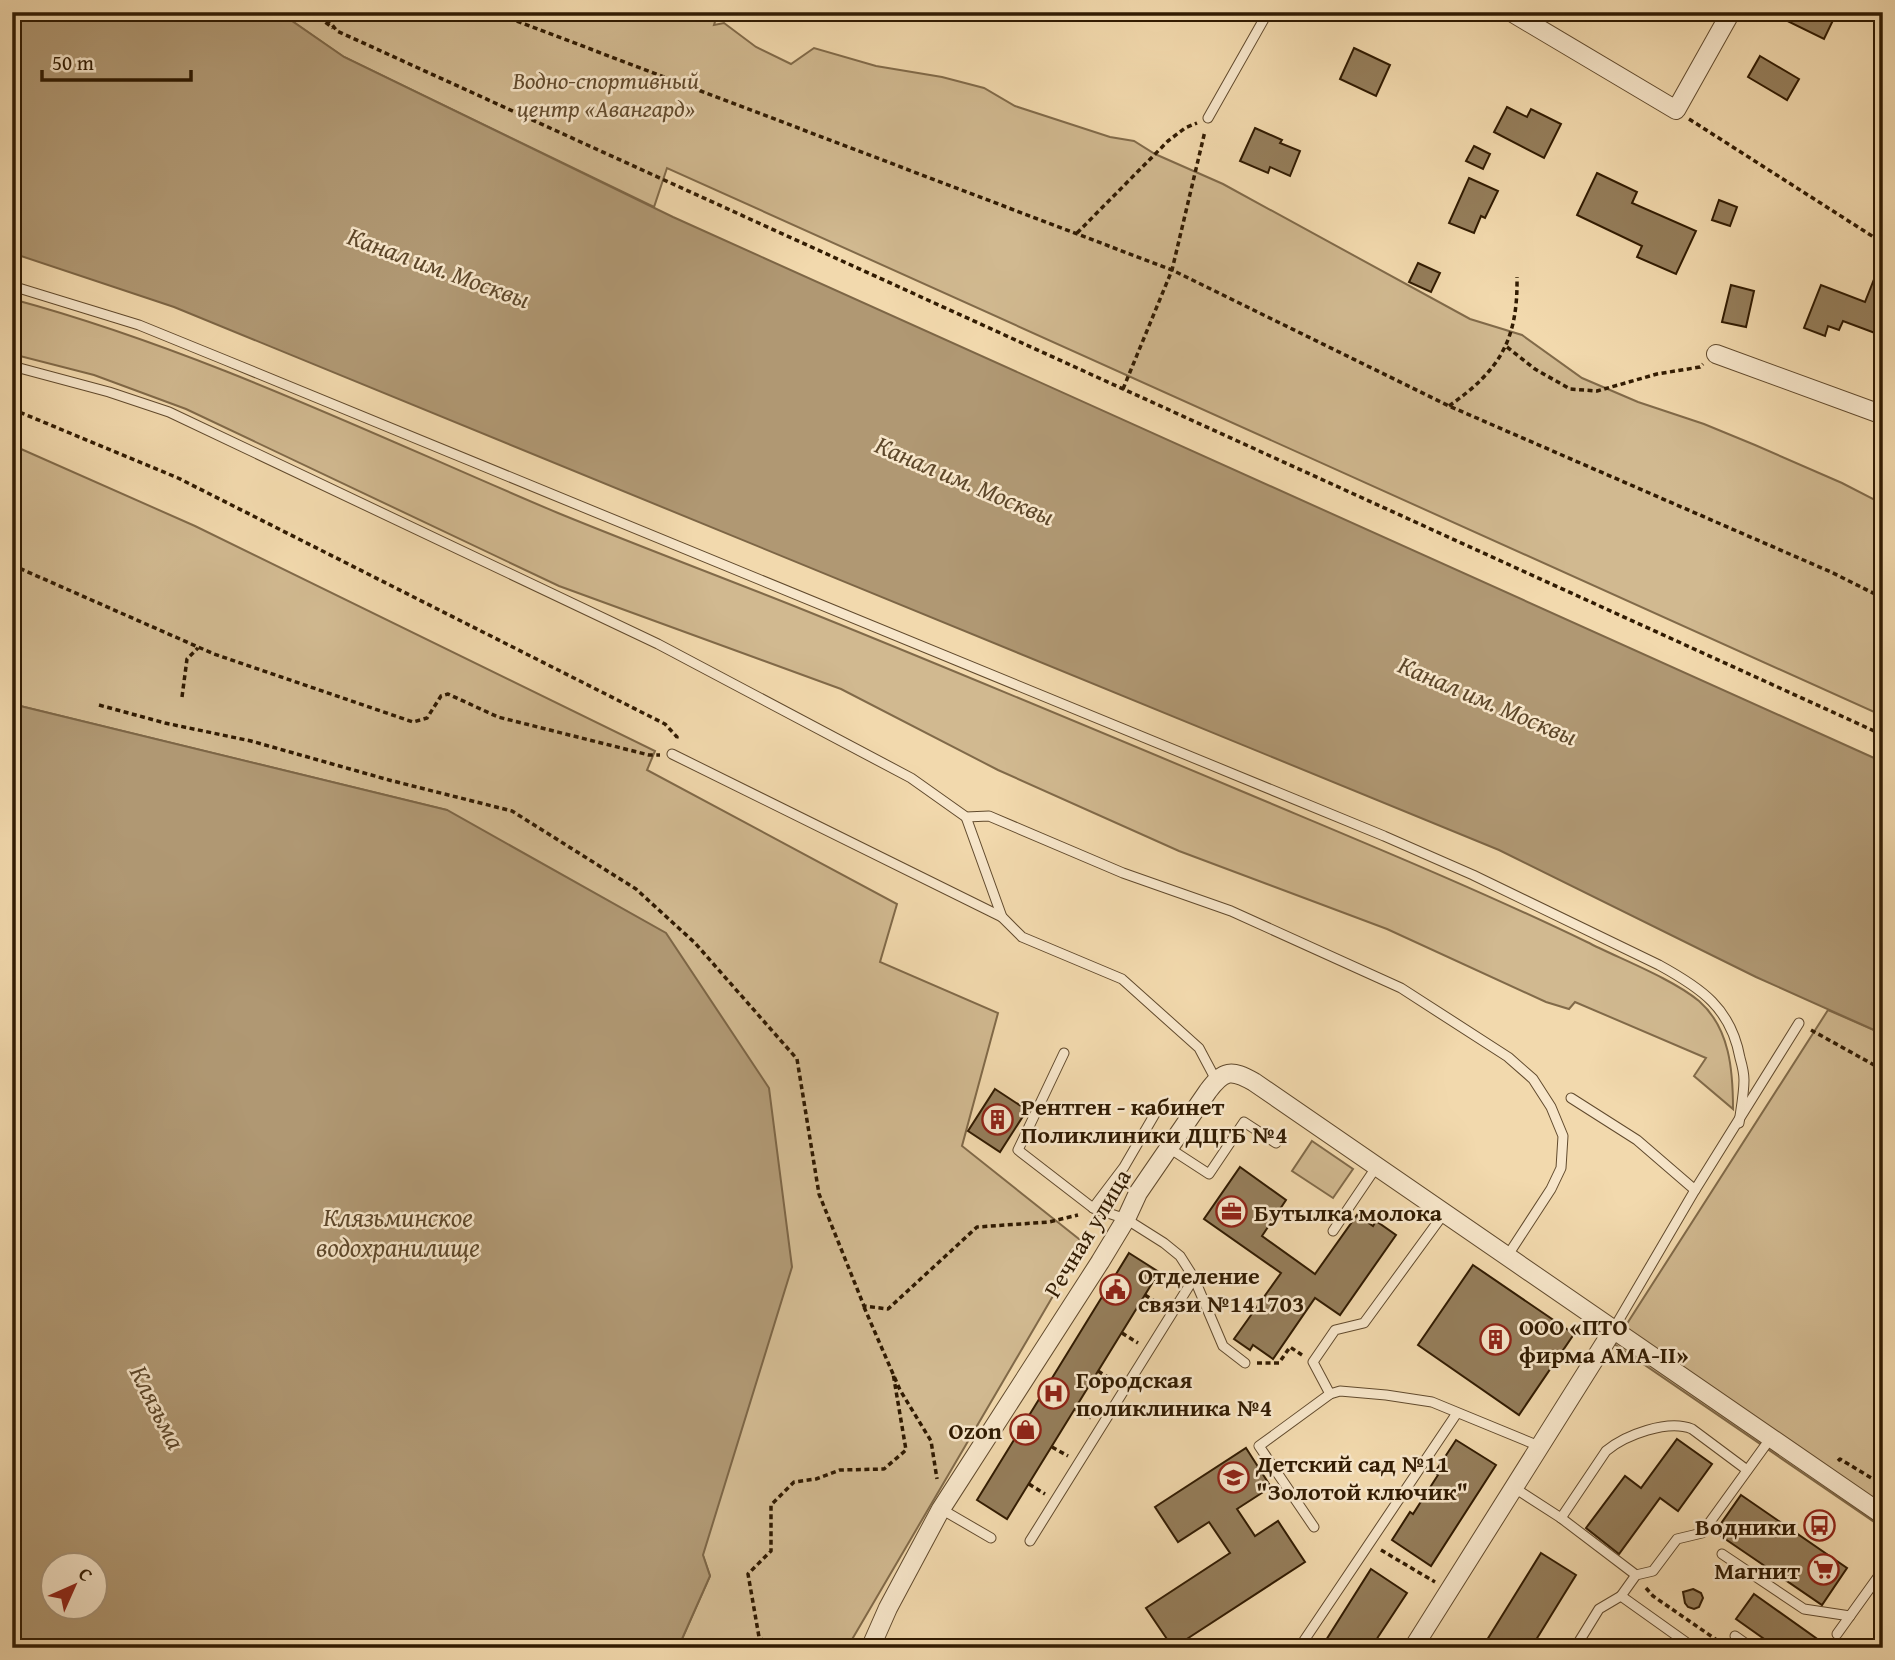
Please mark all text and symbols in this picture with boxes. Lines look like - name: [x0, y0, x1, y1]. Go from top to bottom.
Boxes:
- scale bar: [42, 38, 191, 82]
- text: 50 m: [52, 47, 94, 78]
- park label: Водно-спортивный центр «Авангард»: [512, 63, 699, 126]
- water label: Канал им. Москвы: [342, 216, 536, 318]
- water label: Канал им. Москвы: [869, 425, 1061, 535]
- water label: Канал им. Москвы: [1392, 645, 1584, 755]
- place label: Рентген - кабинет Поликлиники ДЦГБ №4: [1021, 1089, 1288, 1152]
- building icon: Рентген - кабинет Поликлиники ДЦГБ №4: [981, 1103, 1015, 1137]
- street label: Речная улица: [1035, 1162, 1140, 1304]
- office icon: Бутылка молока: [1214, 1195, 1248, 1229]
- place label: Бутылка молока: [1254, 1195, 1443, 1230]
- water label: Клязьминское водохранилище: [316, 1197, 480, 1266]
- place label: Отделение связи №141703: [1138, 1258, 1304, 1321]
- public building icon: Отделение связи №141703: [1098, 1272, 1132, 1306]
- place label: ООО «ПТО фирма АМА-II»: [1519, 1309, 1689, 1372]
- building icon: ООО «ПТО фирма АМА-II»: [1479, 1323, 1513, 1357]
- water label: Клязьма: [120, 1358, 196, 1456]
- place label: Городская поликлиника №4: [1076, 1362, 1272, 1425]
- hospital icon: Городская поликлиника №4: [1036, 1376, 1070, 1410]
- place label: Ozon: [949, 1413, 1002, 1448]
- shop icon: Ozon: [1008, 1413, 1042, 1447]
- place label: Детский сад №11 "Золотой ключик": [1255, 1446, 1468, 1509]
- school or university icon: Детский сад №11 "Золотой ключик": [1216, 1460, 1250, 1494]
- place label: Водники: [1695, 1509, 1796, 1544]
- bus stop icon: Водники: [1802, 1509, 1836, 1543]
- north arrow: [38, 1552, 108, 1622]
- place label: Магнит: [1714, 1553, 1800, 1588]
- supermarket icon: Магнит: [1806, 1553, 1840, 1587]
- text: С: [72, 1560, 100, 1588]

